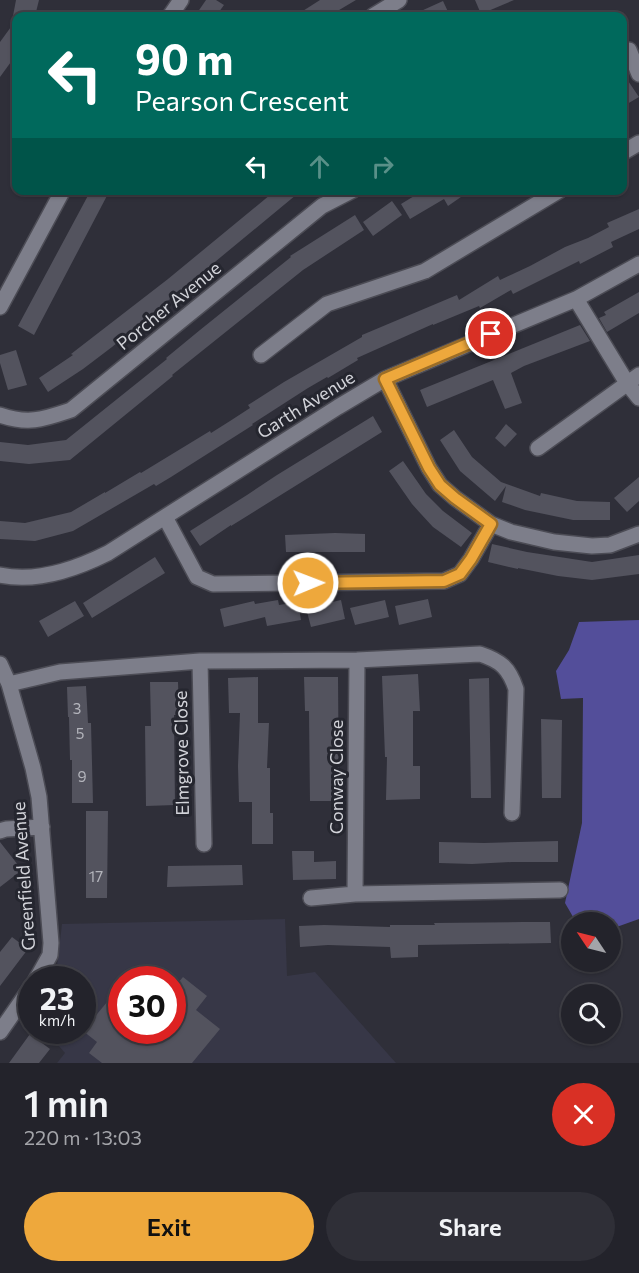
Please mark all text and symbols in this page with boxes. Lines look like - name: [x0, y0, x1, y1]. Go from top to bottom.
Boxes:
- text: 90 m: [135, 32, 234, 84]
- icon: left: [36, 36, 114, 114]
- text: Pearson Crescent: [135, 84, 349, 117]
- icon: left: [240, 150, 273, 183]
- icon: ahead: [303, 150, 336, 183]
- icon: right: [366, 150, 399, 183]
- street label: Porcher Avenue: [112, 256, 225, 354]
- pin: [465, 308, 516, 359]
- icon: arrive: [474, 317, 507, 350]
- street label: Garth Avenue: [253, 365, 358, 443]
- position arrow: [276, 551, 340, 615]
- street label: Elmgrove Close: [169, 690, 193, 816]
- house number: 3: [73, 699, 81, 717]
- street label: Conway Close: [325, 720, 347, 834]
- house number: 5: [76, 724, 84, 742]
- house number: 9: [77, 767, 87, 785]
- street label: Greenfield Avenue: [7, 801, 39, 951]
- house number: 17: [89, 867, 103, 885]
- north arrow: [561, 912, 621, 972]
- map controls: [561, 912, 621, 1044]
- speed limit sign: 30: [108, 966, 186, 1044]
- text: 23: [40, 979, 74, 1016]
- button: search: [561, 984, 621, 1044]
- text: km/h: [39, 1011, 75, 1029]
- text: 1 min: [24, 1080, 109, 1124]
- button: close: [552, 1083, 615, 1146]
- text: 220 m · 13:03: [24, 1125, 142, 1149]
- button: Exit: [24, 1192, 314, 1261]
- button: Share: [326, 1192, 615, 1261]

